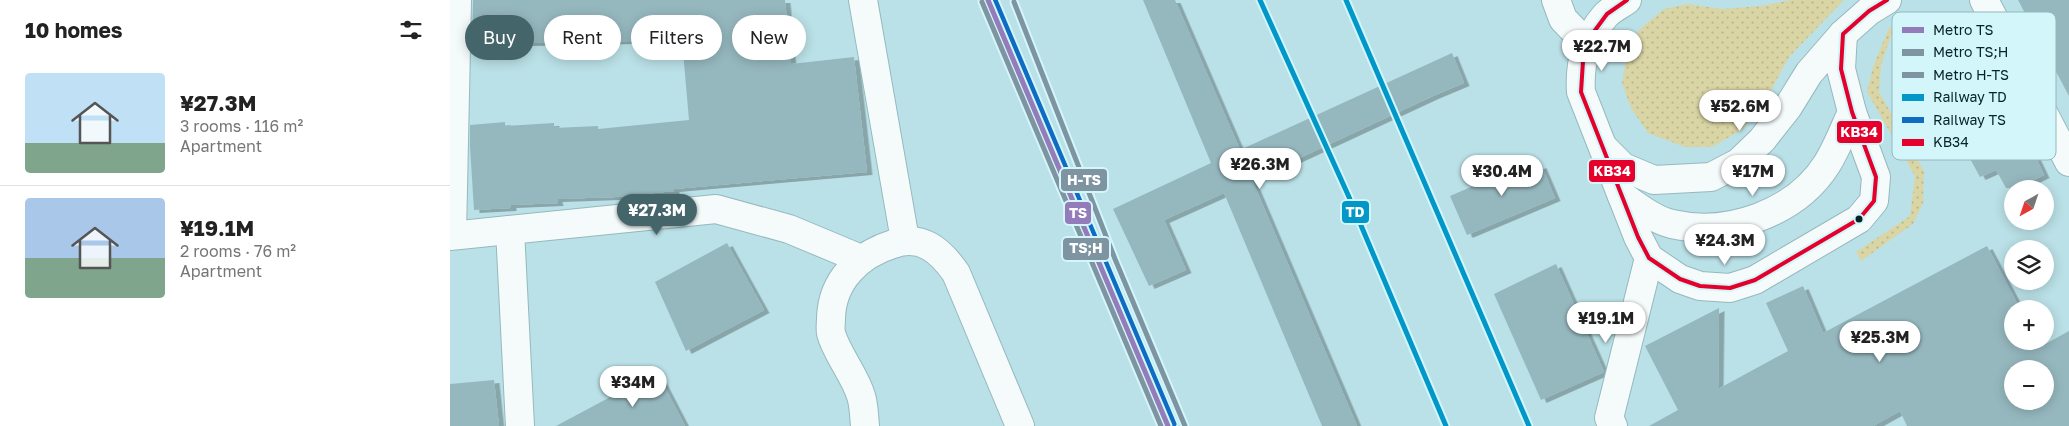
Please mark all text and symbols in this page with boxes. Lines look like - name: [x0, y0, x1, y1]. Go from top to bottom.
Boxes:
- legend: [1892, 12, 2056, 160]
- chip: Buy: [465, 15, 534, 60]
- chip: Rent: [544, 15, 621, 60]
- chip: Filters: [631, 15, 722, 60]
- chip: New: [732, 15, 806, 60]
- icon: filters: [397, 16, 425, 44]
- text: 10 homes: [25, 17, 123, 43]
- text: Metro TS: [1933, 21, 1994, 38]
- pin: ¥22.7M: [1561, 30, 1643, 72]
- text: ¥22.7M: [1573, 36, 1631, 56]
- text: Metro TS;H: [1933, 43, 2008, 60]
- text: Metro H-TS: [1933, 66, 2009, 83]
- text: Railway TD: [1933, 88, 2007, 105]
- text: ¥27.3M: [180, 90, 256, 116]
- pin: ¥52.6M: [1699, 90, 1781, 132]
- icon: home: [65, 93, 125, 153]
- text: ¥52.6M: [1710, 96, 1770, 116]
- text: Railway TS: [1933, 111, 2006, 128]
- text: 3 rooms · 116 m²: [180, 116, 303, 136]
- line badge: KB34: [1836, 120, 1883, 144]
- text: KB34: [1840, 123, 1878, 140]
- text: KB34: [1933, 133, 1969, 150]
- text: Apartment: [180, 136, 262, 156]
- pin: ¥26.3M: [1219, 148, 1301, 190]
- text: ¥26.3M: [1230, 154, 1290, 174]
- pin: ¥30.4M: [1461, 154, 1543, 197]
- pin: ¥17M: [1723, 154, 1783, 197]
- line badge: KB34: [1588, 159, 1636, 183]
- text: ¥30.4M: [1472, 161, 1532, 181]
- text: ¥17M: [1732, 161, 1774, 181]
- text: KB34: [1593, 162, 1631, 179]
- line badge: H-TS: [1060, 168, 1108, 192]
- text: H-TS: [1067, 171, 1101, 188]
- north arrow: [2004, 180, 2054, 230]
- map controls: [2004, 180, 2054, 410]
- pin: ¥27.3M: [616, 194, 698, 236]
- text: ¥27.3M: [628, 200, 686, 220]
- line badge: TD: [1341, 200, 1370, 224]
- line badge: TS: [1064, 201, 1092, 225]
- text: TD: [1345, 203, 1365, 220]
- text: TS: [1069, 204, 1087, 221]
- unlabelled marker: [1854, 214, 1864, 224]
- text: ¥19.1M: [180, 215, 254, 241]
- icon: home: [65, 218, 125, 278]
- pin: ¥24.3M: [1684, 224, 1766, 266]
- text: ¥24.3M: [1695, 230, 1755, 250]
- line badge: TS;H: [1062, 237, 1110, 261]
- text: TS;H: [1069, 239, 1103, 256]
- button: layers: [2004, 240, 2054, 290]
- text: 2 rooms · 76 m²: [180, 241, 296, 261]
- text: Apartment: [180, 261, 262, 281]
- button: +: [2004, 300, 2054, 350]
- pin: ¥19.1M: [1565, 302, 1647, 344]
- text: ¥19.1M: [1578, 308, 1634, 328]
- pin: ¥25.3M: [1839, 320, 1921, 363]
- text: ¥25.3M: [1850, 327, 1910, 347]
- button: −: [2004, 360, 2054, 410]
- pin: ¥34M: [603, 366, 663, 408]
- text: ¥34M: [611, 372, 655, 392]

